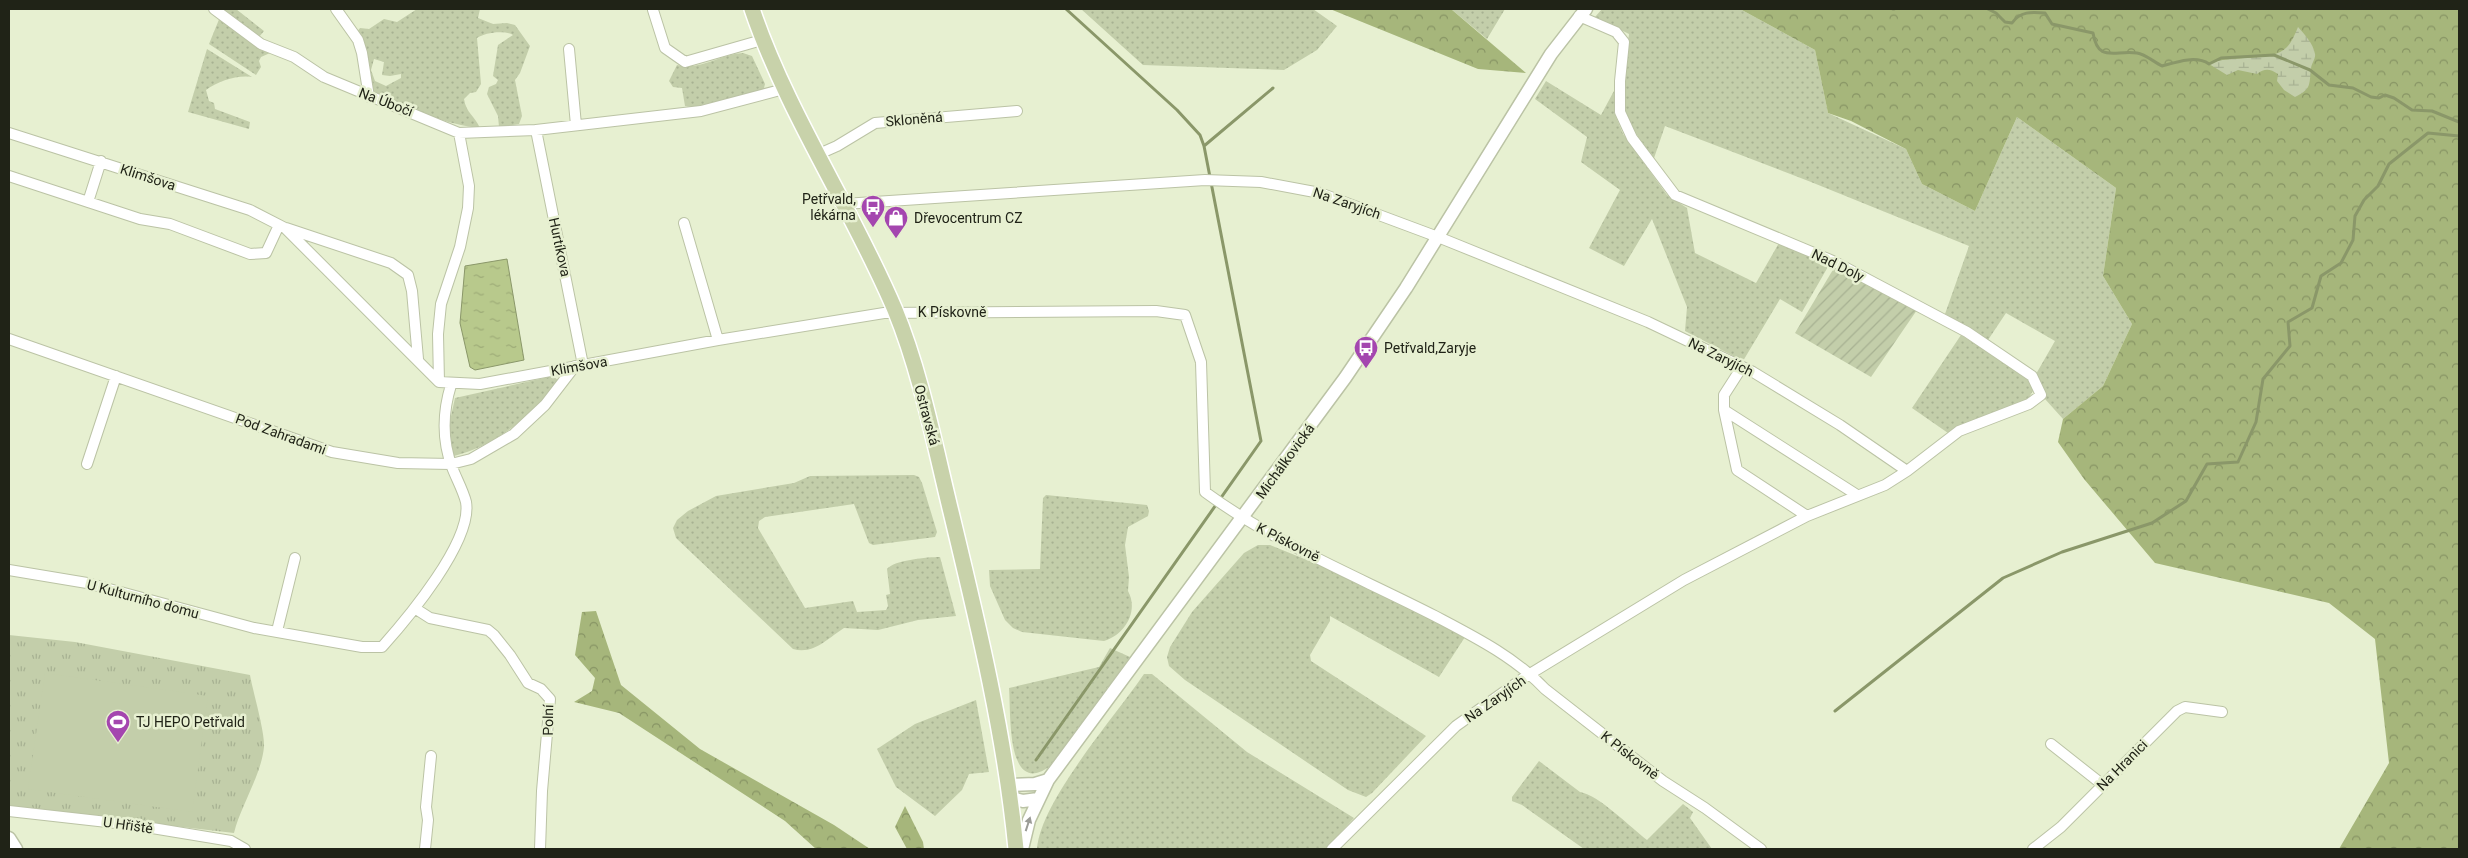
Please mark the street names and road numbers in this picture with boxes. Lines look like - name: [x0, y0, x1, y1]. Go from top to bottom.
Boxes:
- street label: Na Úbočí: [357, 83, 416, 120]
- street label: Skloněná: [885, 109, 943, 129]
- street label: Klimšova: [118, 161, 178, 193]
- street label: Na Zaryjích: [1311, 184, 1383, 222]
- street label: Hurtíkova: [546, 216, 574, 278]
- street label: Nad Doly: [1809, 245, 1867, 285]
- street label: K Pískovně: [918, 304, 986, 320]
- street label: Na Zaryjích: [1686, 334, 1756, 380]
- street label: Klimšova: [549, 353, 609, 379]
- street label: Ostravská: [911, 383, 943, 447]
- street label: Pod Zahradami: [234, 410, 328, 458]
- street label: Michálkovická: [1252, 420, 1318, 502]
- street label: K Pískovně: [1254, 519, 1322, 565]
- street label: U Kulturního domu: [85, 576, 201, 622]
- street label: Na Zaryjích: [1462, 672, 1528, 726]
- street label: Polní: [540, 704, 556, 736]
- street label: K Pískovně: [1598, 728, 1662, 782]
- street label: Na Hranici: [2093, 736, 2151, 794]
- street label: U Hřiště: [102, 814, 154, 836]

